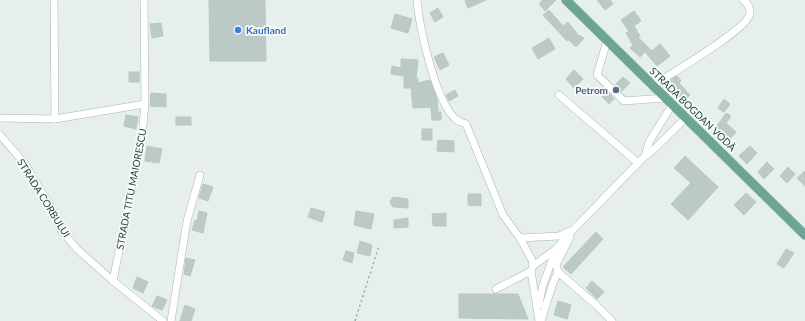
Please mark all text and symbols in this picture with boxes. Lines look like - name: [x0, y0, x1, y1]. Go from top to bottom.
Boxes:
- place label: Kaufland: [246, 24, 286, 36]
- marker: Kaufland: [233, 25, 243, 35]
- street label: STRADA BOGDAN VODĂ: [647, 65, 739, 154]
- place label: Petrom: [575, 84, 608, 96]
- marker: Petrom: [611, 85, 621, 95]
- street label: STRADA TITU MAIORESCU: [113, 127, 149, 251]
- street label: STRADA CORBULUI: [15, 156, 73, 240]

